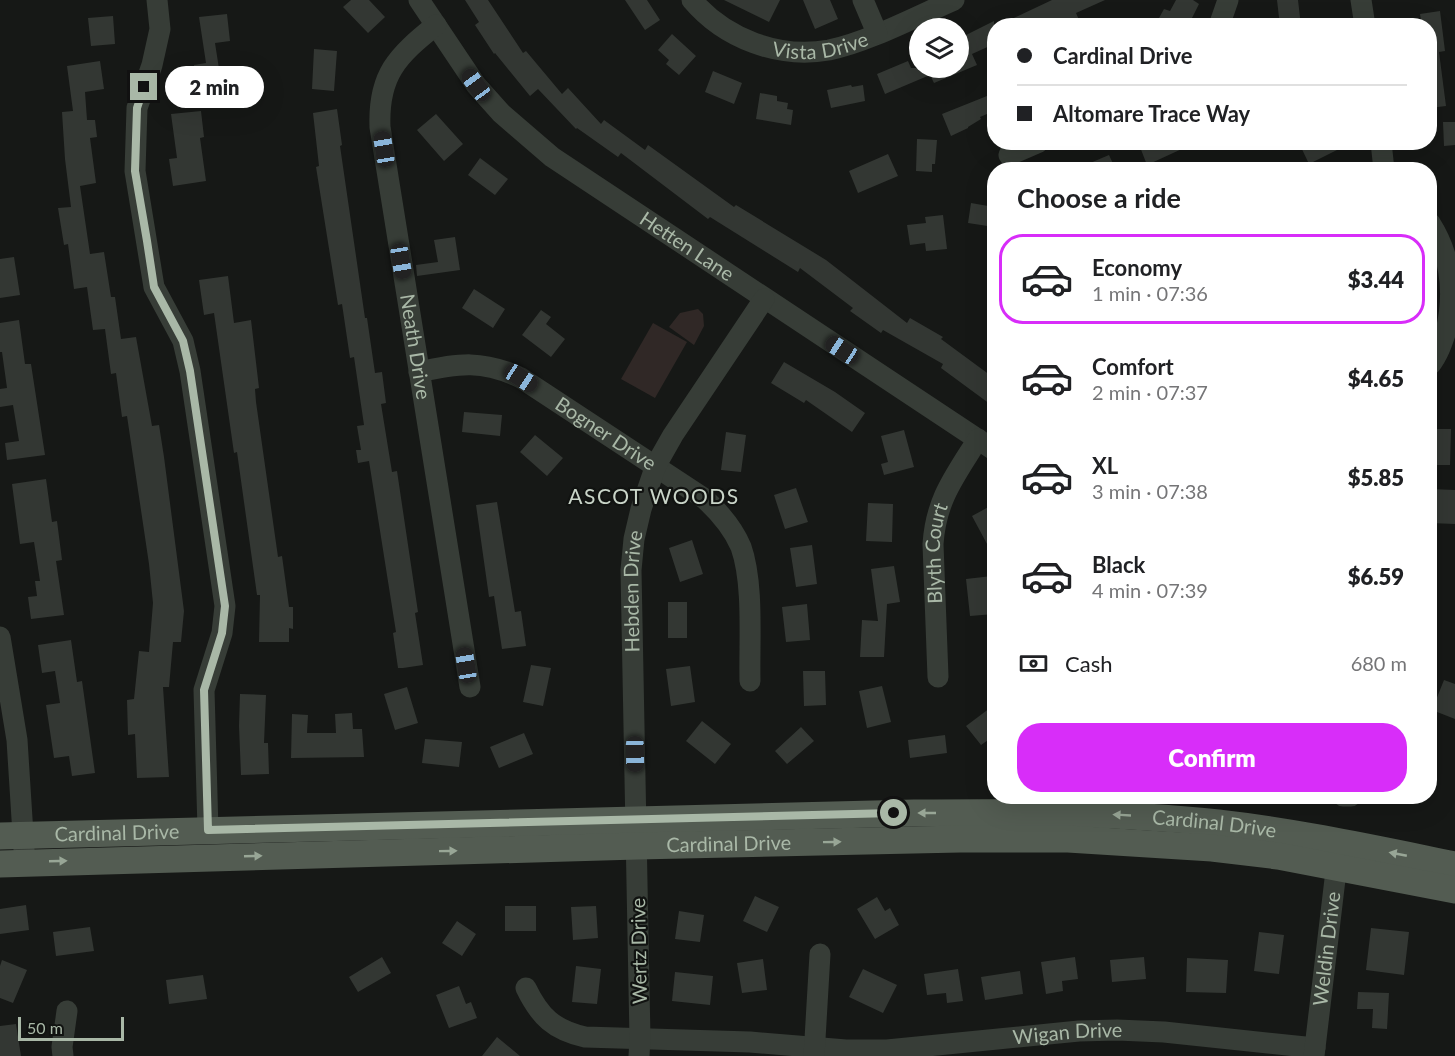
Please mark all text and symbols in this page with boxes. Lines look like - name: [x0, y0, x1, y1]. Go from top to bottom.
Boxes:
- map controls: [909, 18, 969, 78]
- button: layers: [909, 18, 969, 78]
- street label: Vista Drive: [771, 26, 871, 63]
- text: Cardinal Drive: [1053, 42, 1192, 69]
- car: [458, 65, 494, 105]
- callout: 2 min: [165, 66, 264, 108]
- route end: [130, 73, 157, 100]
- text: 2 min: [190, 75, 239, 99]
- text: Altomare Trace Way: [1053, 100, 1250, 127]
- car: [372, 130, 396, 168]
- text: Choose a ride: [1017, 181, 1181, 214]
- street label: Hetten Lane: [636, 206, 739, 285]
- car: [389, 242, 413, 280]
- icon: car: [1020, 252, 1074, 306]
- text: Economy: [1092, 254, 1182, 281]
- text: $3.44: [1348, 266, 1404, 293]
- text: 1 min · 07:36: [1092, 281, 1208, 305]
- street label: Neath Drive: [396, 292, 437, 401]
- car: [822, 333, 862, 367]
- icon: car: [1020, 351, 1074, 405]
- text: Comfort: [1092, 353, 1174, 380]
- car: [501, 361, 541, 395]
- text: $4.65: [1348, 365, 1404, 392]
- text: 2 min · 07:37: [1092, 380, 1208, 404]
- street label: Bogner Drive: [551, 391, 661, 475]
- icon: car: [1020, 450, 1074, 504]
- text: XL: [1092, 452, 1118, 479]
- text: $5.85: [1348, 464, 1404, 491]
- text: 3 min · 07:38: [1092, 479, 1208, 503]
- district label: ASCOT WOODS: [568, 483, 740, 508]
- street label: Blyth Court: [920, 499, 952, 604]
- street label: Hebden Drive: [618, 527, 647, 653]
- icon: car: [1020, 549, 1074, 603]
- text: Black: [1092, 551, 1145, 578]
- text: $6.59: [1348, 563, 1404, 590]
- text: 4 min · 07:39: [1092, 578, 1208, 602]
- car: [454, 646, 478, 684]
- icon: cash: [1017, 647, 1050, 680]
- text: Cash: [1065, 650, 1112, 677]
- text: 680 m: [1351, 651, 1407, 675]
- button: Confirm: [1017, 723, 1407, 792]
- car: [626, 736, 644, 772]
- route start: [880, 799, 907, 826]
- street label: Cardinal Drive: [1151, 804, 1278, 842]
- one-way arrow: [917, 808, 936, 818]
- one-way arrow: [1112, 811, 1131, 820]
- street label: Cardinal Drive: [54, 818, 180, 846]
- street label: Cardinal Drive: [666, 830, 791, 856]
- one-way arrow: [823, 837, 842, 846]
- one-way arrow: [439, 846, 458, 856]
- one-way arrow: [1388, 849, 1407, 858]
- one-way arrow: [244, 851, 263, 861]
- one-way arrow: [49, 857, 68, 866]
- street label: Weldin Drive: [1307, 890, 1344, 1007]
- street label: Wertz Drive: [625, 898, 651, 1004]
- scale bar: [18, 1014, 124, 1042]
- street label: Wigan Drive: [1012, 1017, 1123, 1048]
- text: 50 m: [27, 1018, 63, 1037]

